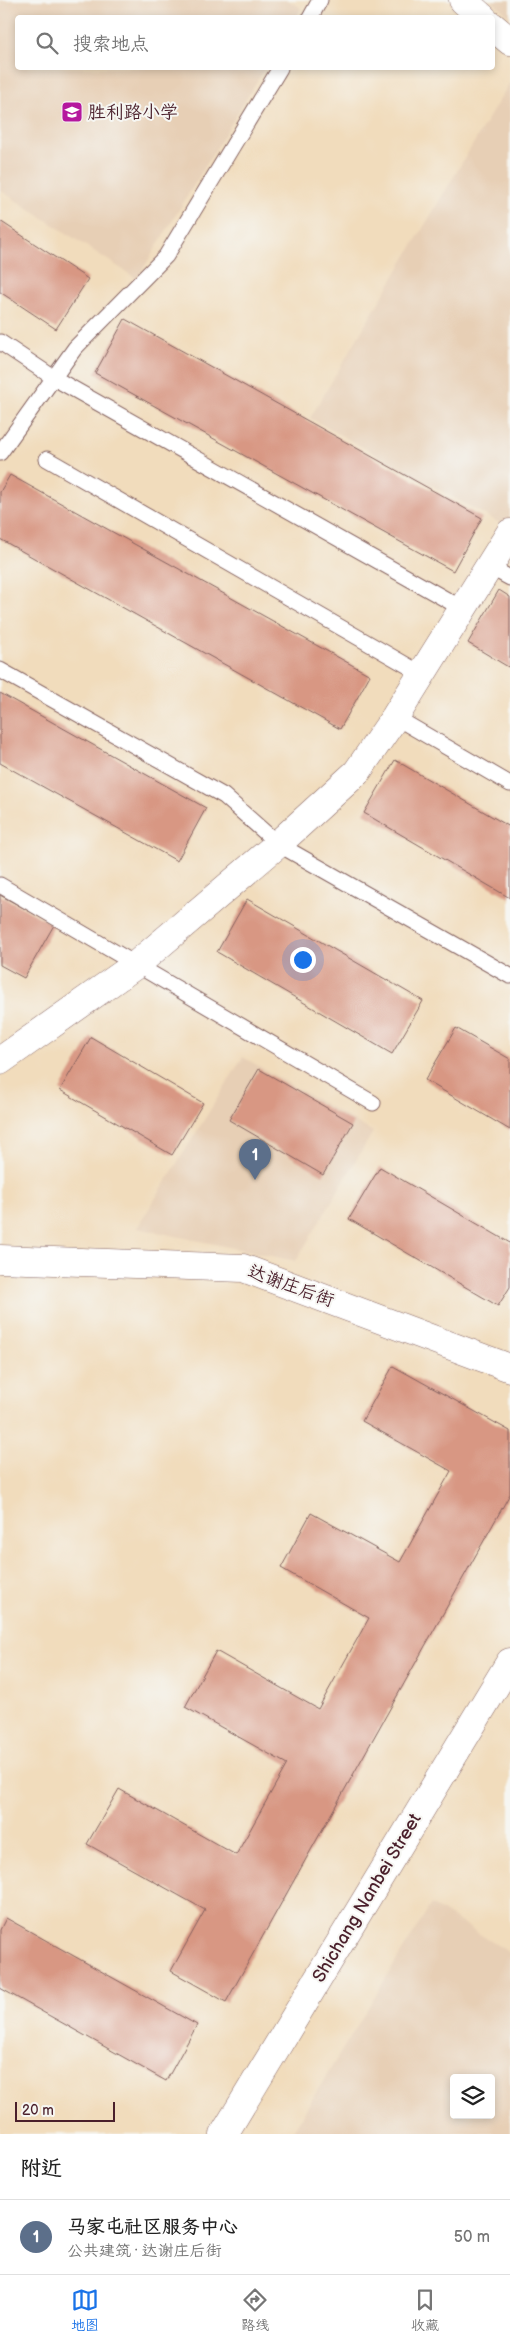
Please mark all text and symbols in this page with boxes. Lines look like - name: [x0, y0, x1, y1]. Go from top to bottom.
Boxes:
- search box: [15, 15, 495, 70]
- icon: search: [33, 29, 61, 57]
- text: 搜索地点: [73, 33, 149, 56]
- school or university icon: 胜利路小学: [60, 100, 84, 124]
- place label: 胜利路小学: [88, 102, 178, 123]
- your location: [290, 947, 316, 973]
- pin: 1: [239, 1139, 271, 1180]
- street label: 达谢庄后街: [245, 1261, 337, 1311]
- street label: Shichang Nanbei Street: [308, 1809, 426, 1986]
- map controls: [450, 2074, 495, 2119]
- button: layers: [450, 2074, 495, 2119]
- scale bar: [15, 2099, 115, 2122]
- text: 20 m: [22, 2102, 54, 2119]
- text: 附近: [20, 2156, 62, 2181]
- text: 马家屯社区服务中心: [67, 2216, 238, 2239]
- text: 1: [33, 2228, 39, 2247]
- text: 50 m: [454, 2228, 490, 2247]
- text: 公共建筑 · 达谢庄后街: [67, 2242, 221, 2261]
- tab: 地图: [71, 2286, 99, 2334]
- tab: 路线: [241, 2286, 269, 2334]
- tab: 收藏: [411, 2286, 439, 2334]

